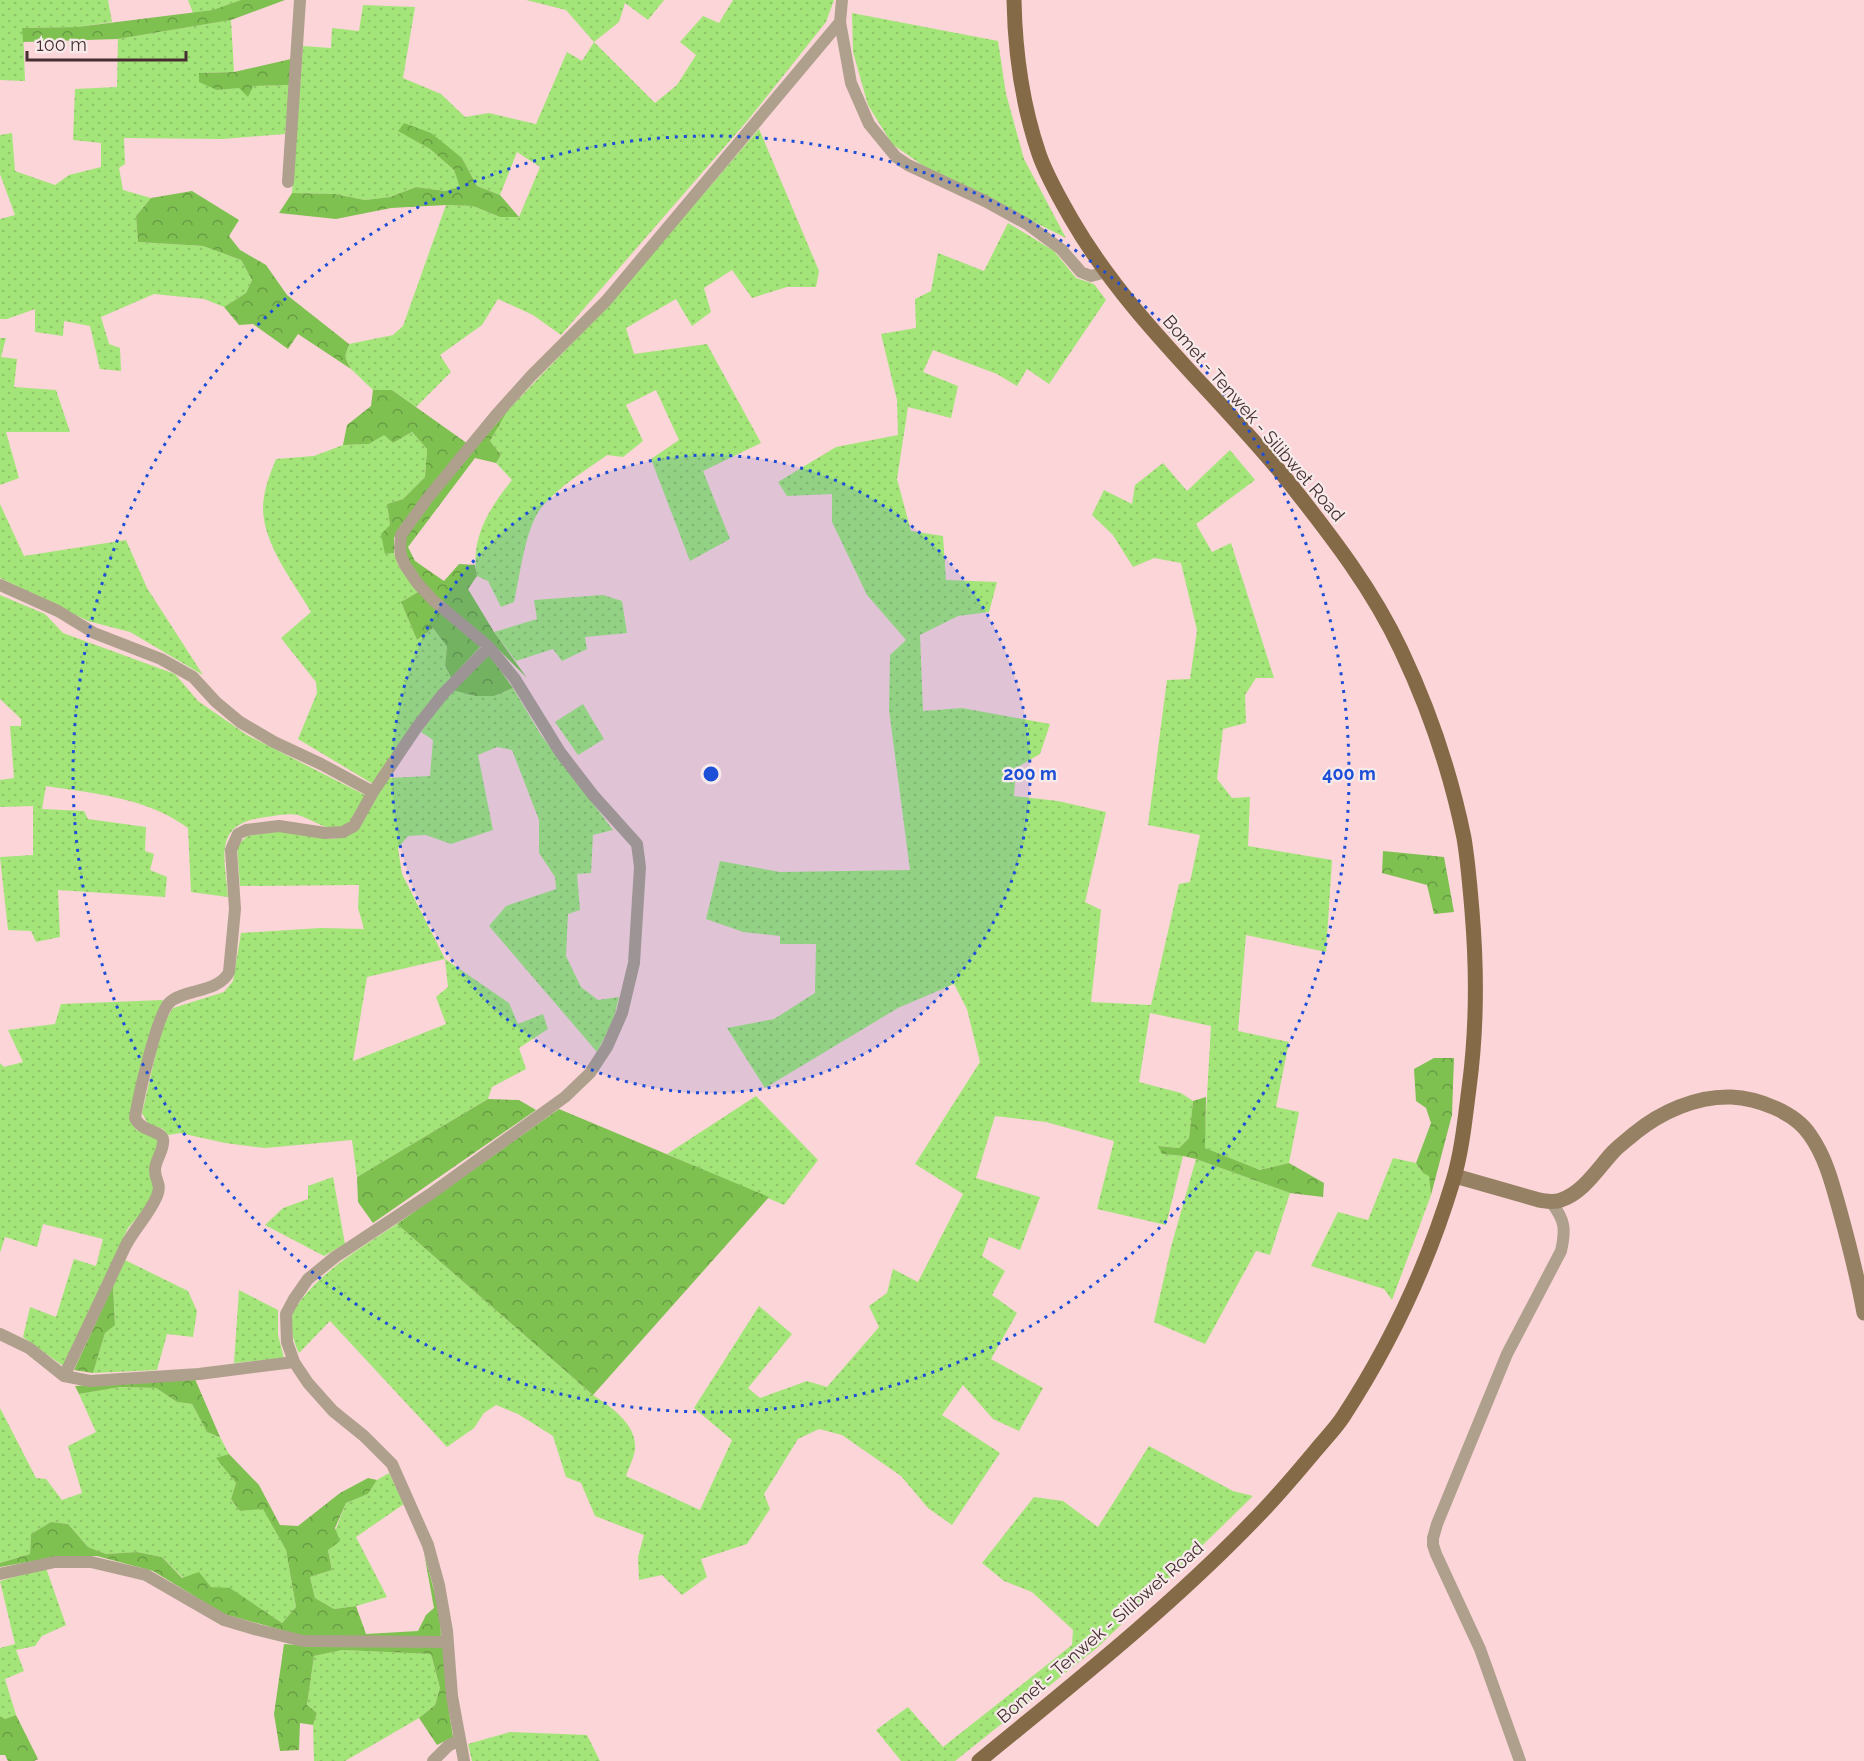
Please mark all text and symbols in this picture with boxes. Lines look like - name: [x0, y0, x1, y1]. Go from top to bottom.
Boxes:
- scale bar: [27, 24, 186, 62]
- text: 100 m: [36, 34, 87, 55]
- street label: Bomet - Tenwek - Silibwet Road: [1159, 311, 1349, 525]
- text: 200 m: [1003, 763, 1057, 784]
- text: 400 m: [1322, 763, 1376, 784]
- centre of rings: [701, 764, 721, 784]
- street label: Bomet - Tenwek - Silibwet Road: [993, 1537, 1207, 1727]

